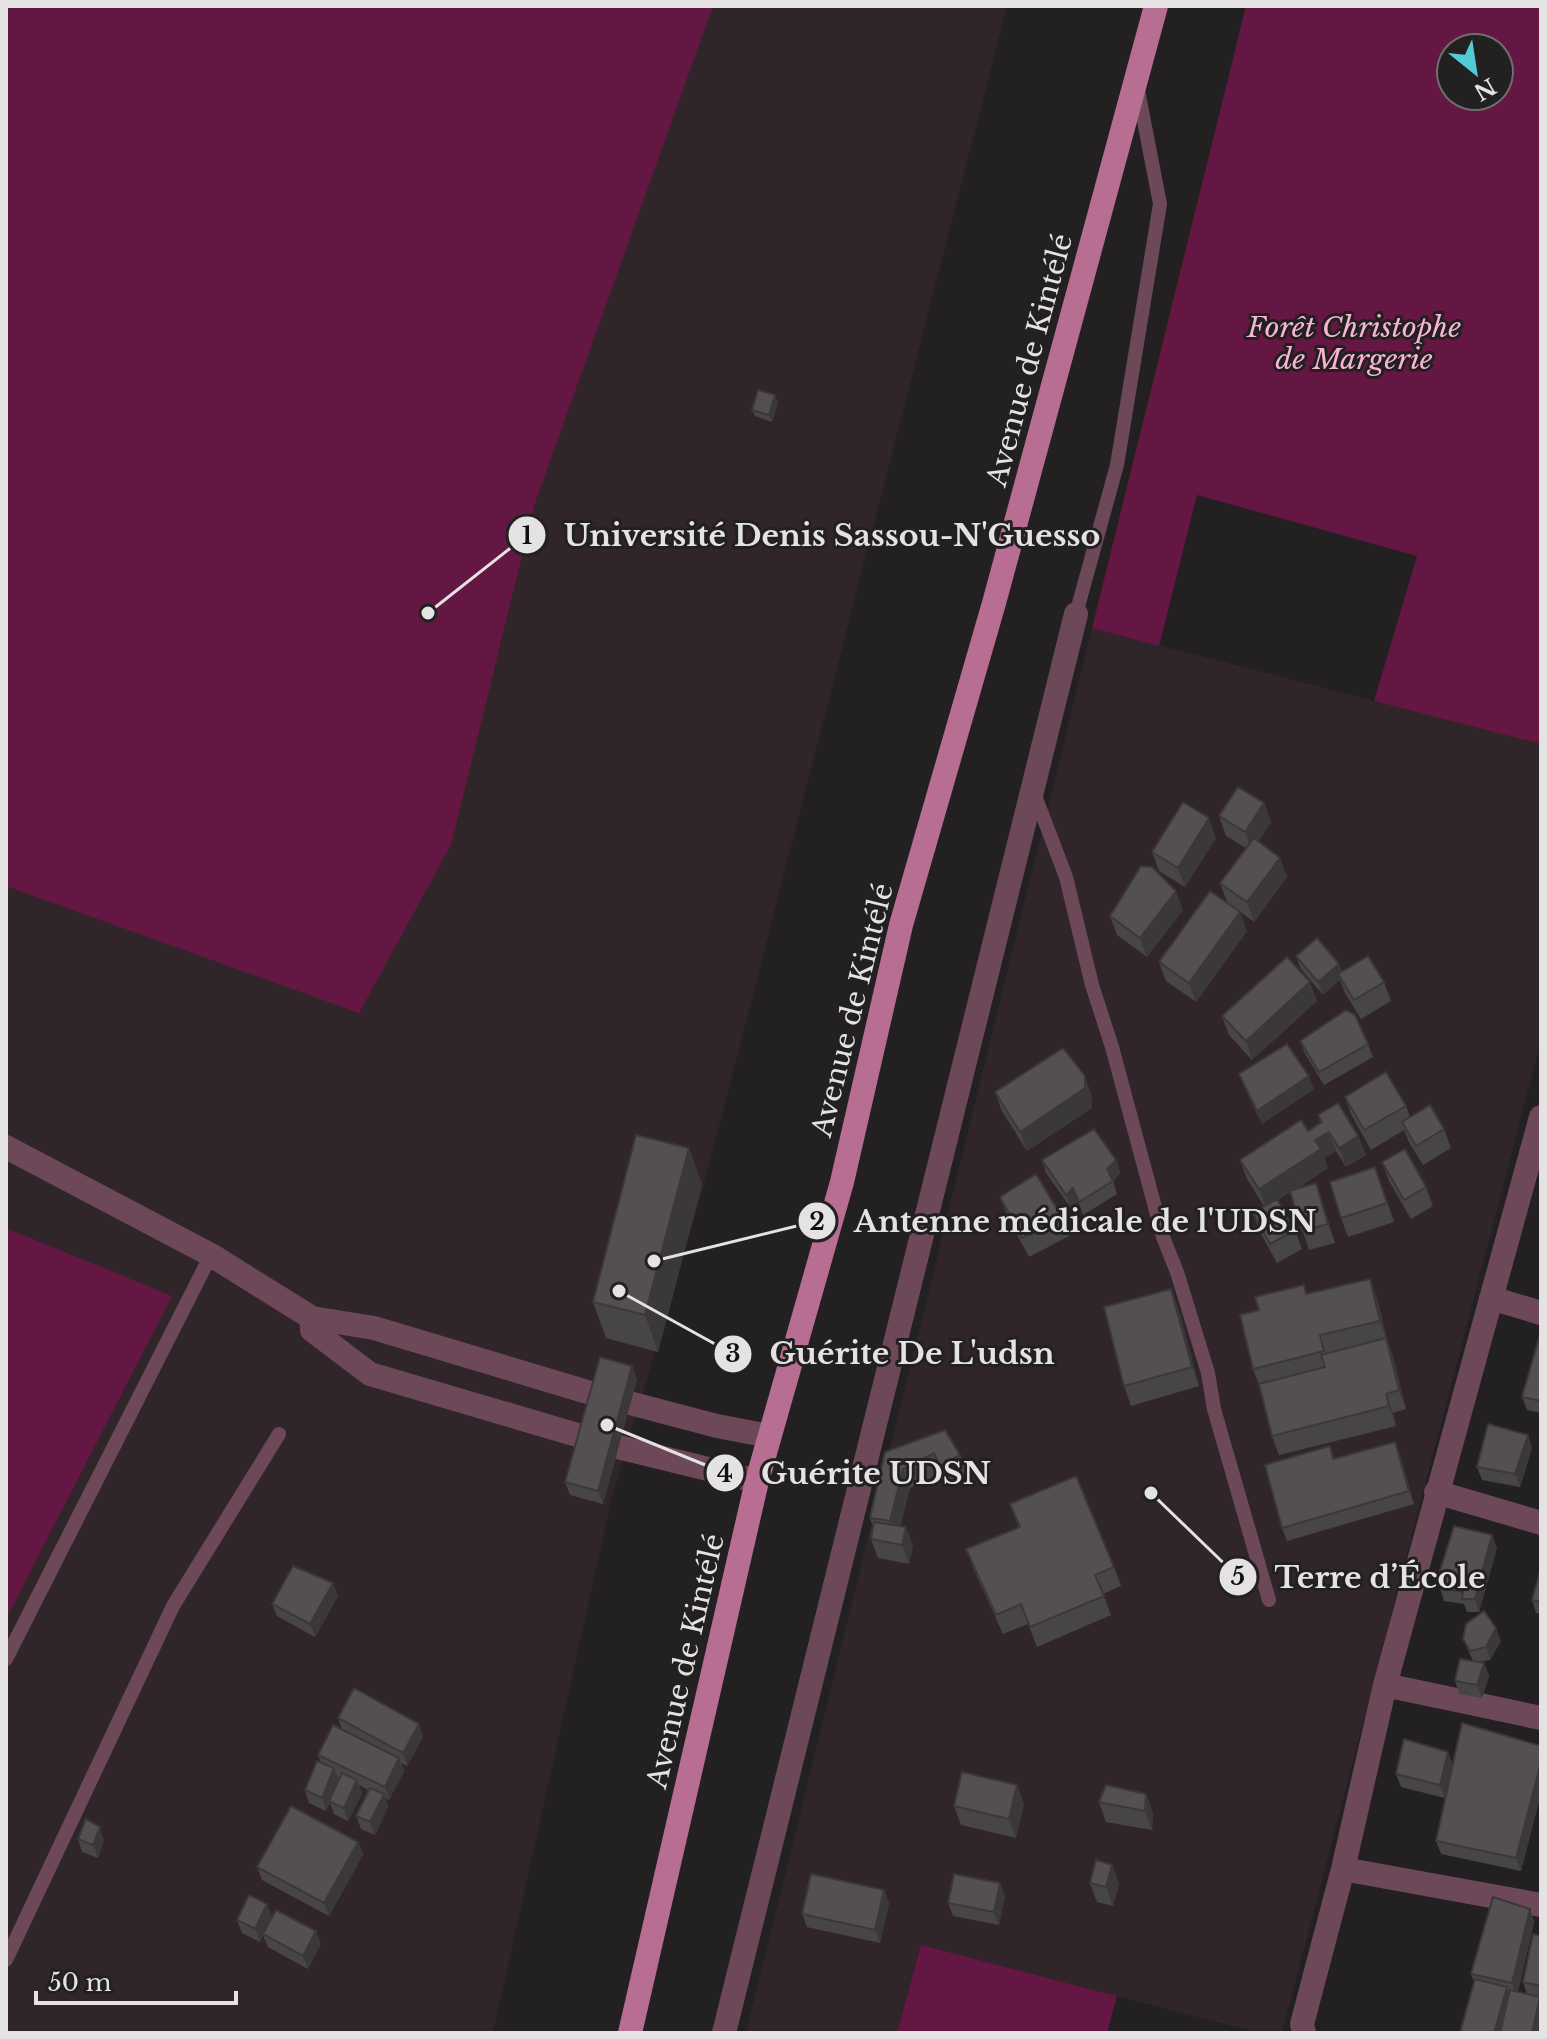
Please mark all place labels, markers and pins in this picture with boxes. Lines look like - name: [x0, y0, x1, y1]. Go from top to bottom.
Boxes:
- callout: Université Denis Sassou-N'Guesso: [507, 508, 1116, 562]
- callout: Antenne médicale de l'UDSN: [797, 1194, 1332, 1248]
- callout: Guérite De L'udsn: [713, 1327, 1070, 1381]
- callout: Guérite UDSN: [705, 1446, 1007, 1500]
- callout: Terre d’École: [1218, 1550, 1501, 1604]

